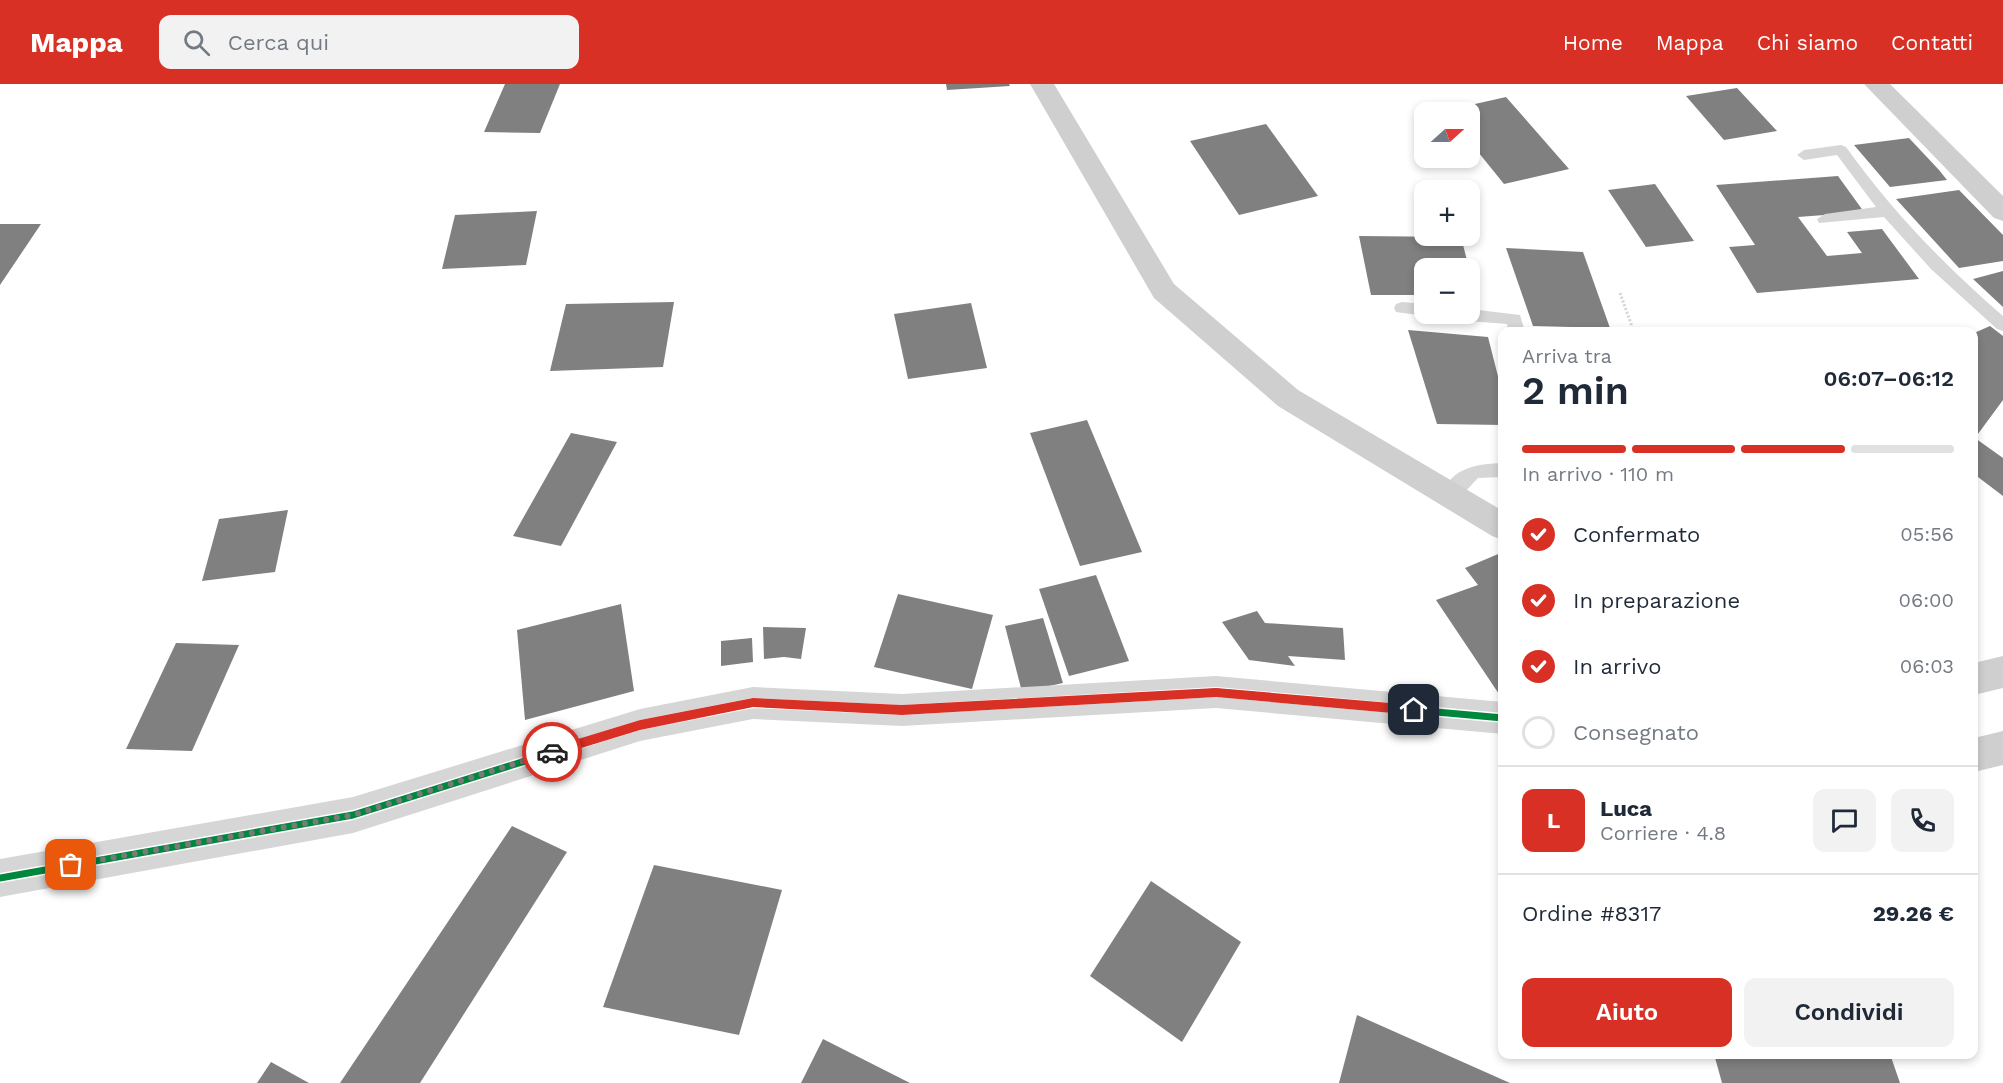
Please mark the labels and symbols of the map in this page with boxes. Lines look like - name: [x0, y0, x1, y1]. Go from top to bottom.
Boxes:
- north arrow: [1414, 102, 1480, 168]
- pin: [1388, 684, 1439, 735]
- courier: [522, 722, 582, 782]
- pin: [45, 839, 96, 890]

